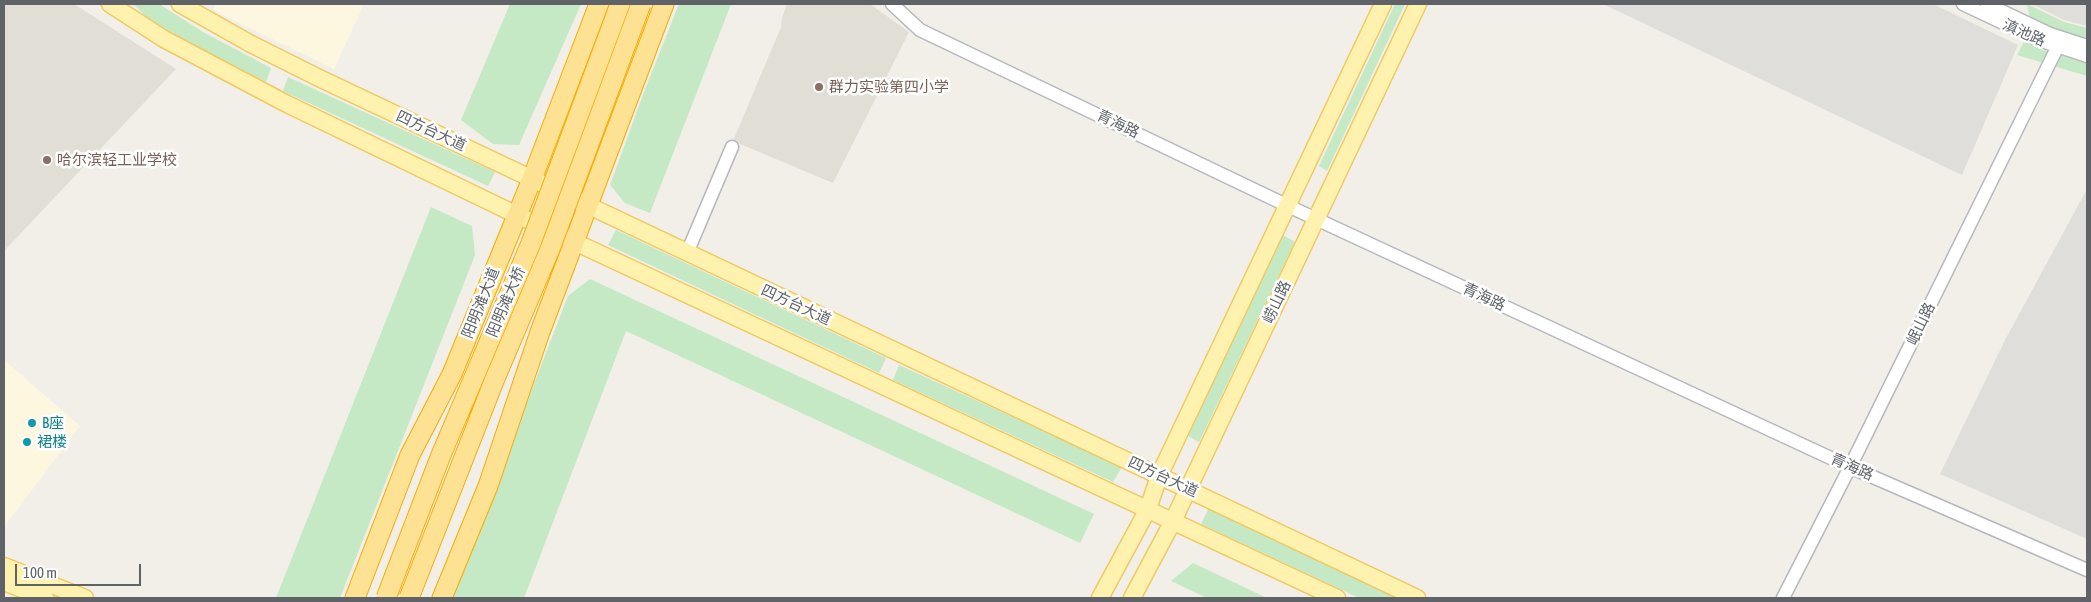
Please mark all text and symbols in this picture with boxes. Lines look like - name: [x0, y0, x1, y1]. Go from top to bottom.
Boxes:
- street label: 滇池路: [2000, 16, 2048, 50]
- place label: 群力实验第四小学: [829, 78, 949, 96]
- marker: 群力实验第四小学: [813, 81, 825, 93]
- street label: 青海路: [1094, 106, 1142, 142]
- street label: 四方台大道: [393, 107, 469, 155]
- place label: 哈尔滨轻工业学校: [57, 151, 177, 169]
- marker: 哈尔滨轻工业学校: [41, 154, 53, 166]
- street label: 阳明滩大桥: [483, 264, 529, 340]
- street label: 阳明滩大道: [459, 265, 503, 341]
- street label: 崂山路: [1259, 278, 1295, 326]
- street label: 青海路: [1460, 279, 1508, 315]
- street label: 四方台大道: [758, 281, 834, 329]
- street label: 岷山路: [1903, 300, 1939, 348]
- place label: B座: [42, 414, 64, 432]
- marker: B座: [26, 417, 38, 429]
- place label: 裙楼: [37, 433, 67, 451]
- marker: 裙楼: [21, 436, 33, 448]
- street label: 青海路: [1828, 450, 1876, 484]
- street label: 四方台大道: [1125, 453, 1201, 501]
- scale bar: [18, 554, 144, 586]
- text: 100 m: [23, 564, 57, 581]

